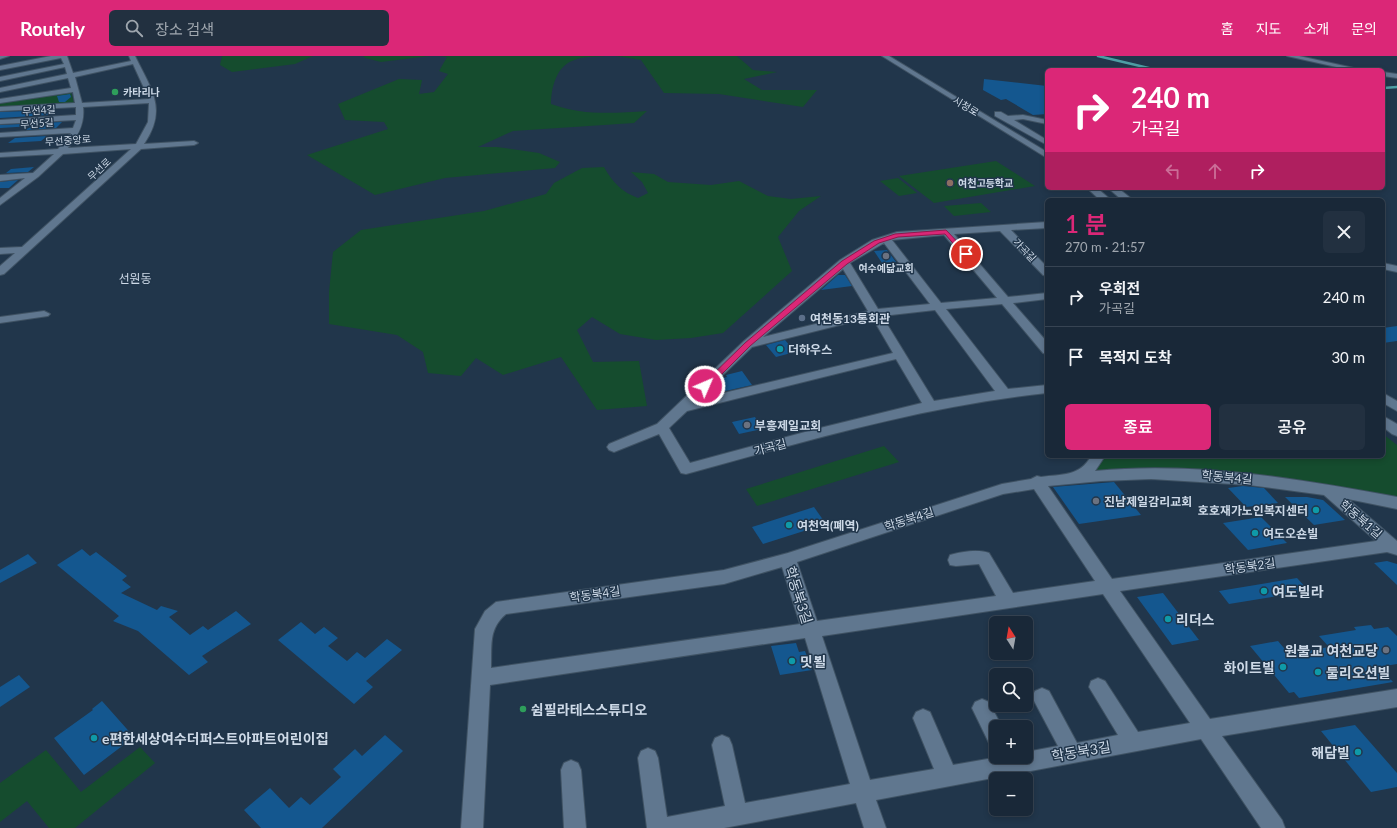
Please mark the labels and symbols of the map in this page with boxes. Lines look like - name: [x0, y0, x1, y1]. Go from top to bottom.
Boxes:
- place label: 카타리나: [123, 86, 160, 98]
- marker: 카타리나: [110, 87, 120, 97]
- street label: 시청로: [951, 94, 981, 118]
- street label: 무선4길: [22, 103, 56, 117]
- street label: 무선5길: [20, 116, 54, 130]
- street label: 무선중앙로: [45, 132, 91, 148]
- street label: 무선로: [85, 155, 113, 183]
- place label: 여천고등학교: [958, 177, 1013, 189]
- marker: 여천고등학교: [945, 178, 955, 188]
- street label: 가곡길: [1011, 236, 1039, 264]
- pin: [949, 237, 983, 271]
- marker: 여수예닮교회: [881, 251, 891, 261]
- place label: 여수예닮교회: [858, 262, 914, 274]
- district label: 선원동: [118, 271, 152, 286]
- place label: 여천동13통회관: [810, 311, 890, 326]
- marker: 여천동13통회관: [797, 313, 807, 323]
- place label: 더하우스: [788, 342, 832, 357]
- marker: 더하우스: [775, 344, 785, 354]
- position arrow: [684, 365, 726, 407]
- place label: 부흥제일교회: [755, 418, 821, 433]
- marker: 부흥제일교회: [742, 420, 752, 430]
- street label: 가곡길: [752, 435, 788, 459]
- street label: 학동북4길: [1201, 467, 1253, 487]
- place label: 진남제일감리교회: [1104, 494, 1192, 509]
- marker: 진남제일감리교회: [1091, 496, 1101, 506]
- street label: 학동북1길: [1337, 497, 1385, 541]
- place label: 호호재가노인복지센터: [1198, 503, 1308, 518]
- street label: 학동북4길: [882, 504, 936, 534]
- marker: 호호재가노인복지센터: [1311, 505, 1321, 515]
- place label: 여천역(폐역): [797, 518, 859, 533]
- marker: 여천역(폐역): [784, 520, 794, 530]
- place label: 여도오숀빌: [1263, 526, 1318, 541]
- marker: 여도오숀빌: [1250, 528, 1260, 538]
- street label: 학동북2길: [1224, 555, 1276, 577]
- street label: 학동북3길: [782, 564, 816, 626]
- street label: 학동북4길: [569, 583, 621, 605]
- place label: 여도빌라: [1272, 583, 1324, 600]
- marker: 여도빌라: [1259, 586, 1269, 596]
- place label: 리더스: [1176, 611, 1215, 628]
- marker: 리더스: [1163, 614, 1173, 624]
- north arrow: [989, 616, 1033, 660]
- place label: 원불교 여천교당: [1284, 642, 1378, 659]
- marker: 원불교 여천교당: [1381, 645, 1391, 655]
- place label: 밋뵐: [800, 653, 826, 670]
- marker: 밋뵐: [787, 656, 797, 666]
- place label: 화이트빌: [1223, 659, 1275, 676]
- marker: 화이트빌: [1278, 662, 1288, 672]
- place label: 둘리오션빌: [1326, 664, 1390, 681]
- marker: 둘리오션빌: [1313, 667, 1323, 677]
- place label: 쉼필라테스스튜디오: [531, 701, 647, 718]
- marker: 쉼필라테스스튜디오: [518, 704, 528, 714]
- place label: e편한세상여수더퍼스트아파트어린이집: [102, 730, 328, 747]
- marker: e편한세상여수더퍼스트아파트어린이집: [89, 733, 99, 743]
- street label: 학동북3길: [1050, 737, 1112, 765]
- place label: 해담빌: [1311, 744, 1350, 761]
- marker: 해담빌: [1353, 747, 1363, 757]

